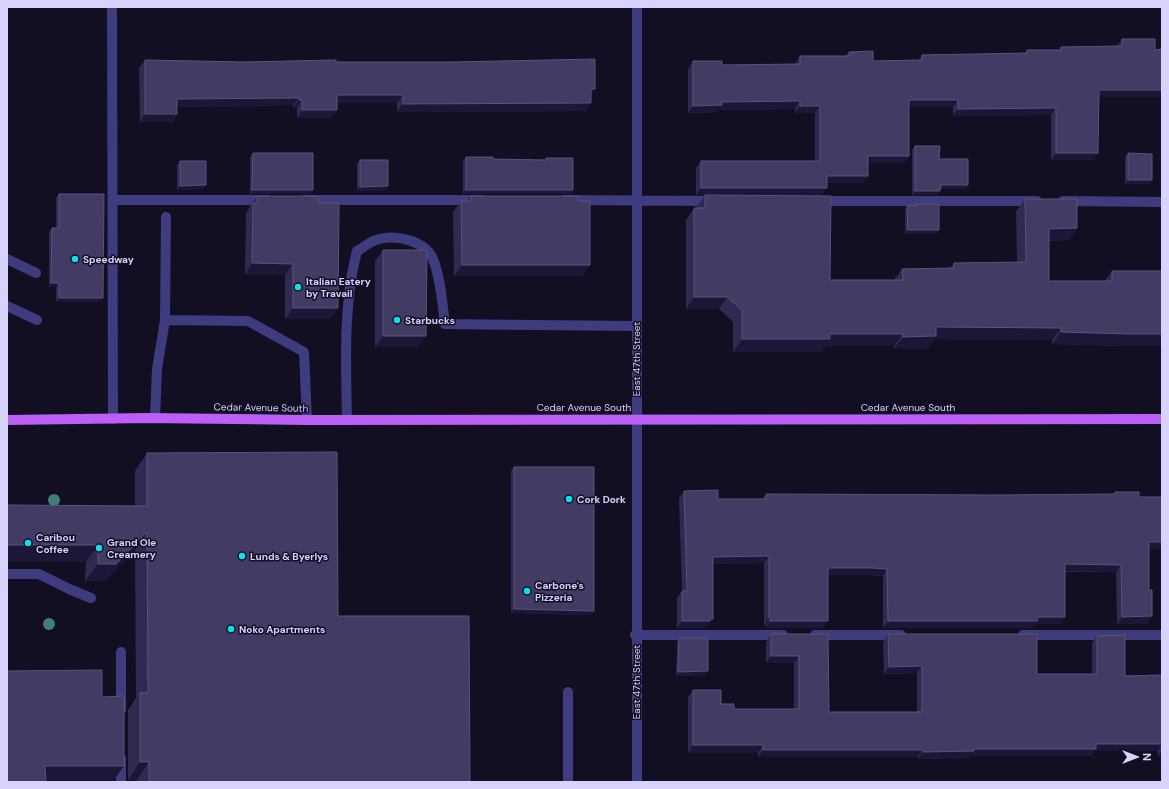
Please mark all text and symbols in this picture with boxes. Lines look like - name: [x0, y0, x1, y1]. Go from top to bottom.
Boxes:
- place label: Speedway: [83, 253, 134, 266]
- marker: Speedway: [70, 254, 80, 264]
- place label: Italian Eatery by Travail: [306, 275, 371, 300]
- marker: Italian Eatery by Travail: [293, 282, 303, 292]
- place label: Starbucks: [405, 314, 455, 327]
- marker: Starbucks: [392, 315, 402, 325]
- street label: East 47th Street: [630, 322, 643, 396]
- street label: Cedar Avenue South: [214, 400, 309, 415]
- street label: Cedar Avenue South: [537, 401, 632, 414]
- street label: Cedar Avenue South: [861, 401, 956, 414]
- place label: Cork Dork: [577, 493, 626, 506]
- marker: Cork Dork: [564, 494, 574, 504]
- place label: Caribou Coffee: [36, 531, 75, 556]
- place label: Grand Ole Creamery: [107, 536, 156, 561]
- marker: Caribou Coffee: [23, 538, 33, 548]
- marker: Grand Ole Creamery: [94, 543, 104, 553]
- place label: Lunds & Byerlys: [250, 550, 328, 563]
- marker: Lunds & Byerlys: [237, 551, 247, 561]
- place label: Carbone's Pizzeria: [535, 579, 584, 604]
- marker: Carbone's Pizzeria: [522, 586, 532, 596]
- place label: Noko Apartments: [239, 623, 325, 636]
- marker: Noko Apartments: [226, 624, 236, 634]
- street label: East 47th Street: [630, 645, 643, 719]
- north arrow: [1117, 737, 1157, 777]
- text: N: [1140, 753, 1154, 761]

